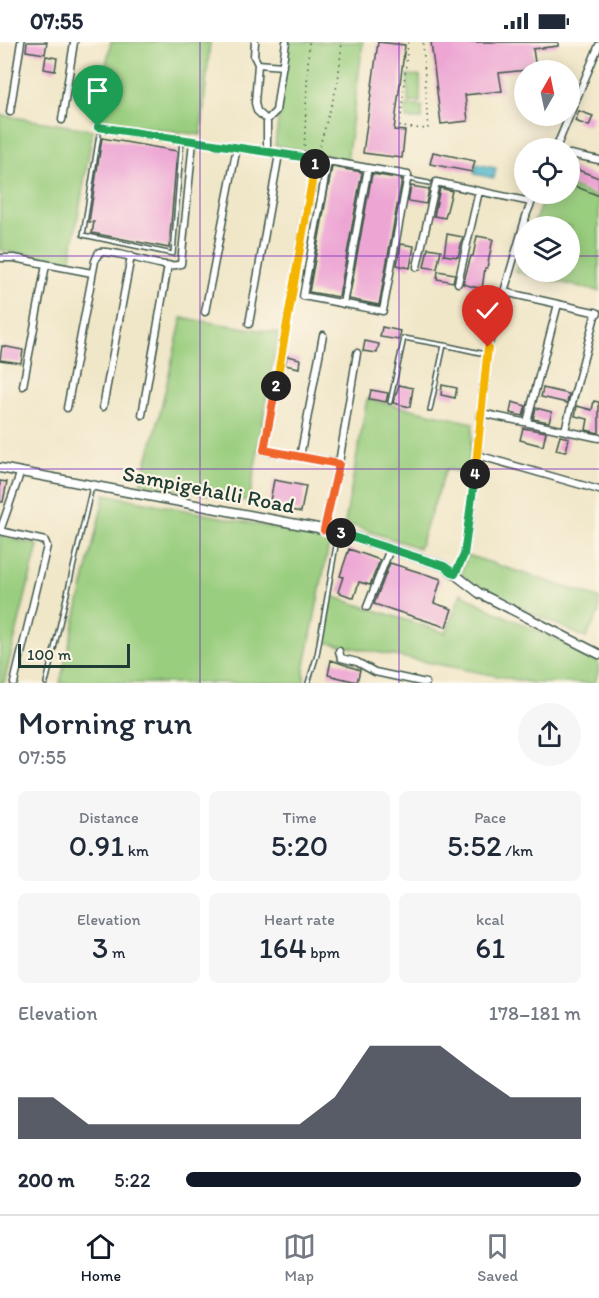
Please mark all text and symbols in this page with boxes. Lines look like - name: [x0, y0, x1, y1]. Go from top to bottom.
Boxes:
- text: 07:55: [30, 8, 83, 35]
- north arrow: [514, 60, 580, 126]
- map controls: [514, 60, 580, 282]
- pin: [72, 65, 123, 127]
- icon: arrive: [81, 74, 114, 107]
- button: locate: [514, 138, 580, 204]
- pin: 1: [300, 149, 330, 179]
- text: 1: [311, 154, 319, 173]
- button: layers: [514, 216, 580, 282]
- pin: [462, 285, 513, 347]
- icon: check: [471, 294, 504, 327]
- pin: 2: [261, 371, 291, 401]
- text: 2: [272, 376, 280, 395]
- pin: 4: [460, 459, 490, 489]
- street label: Sampigehalli Road: [120, 460, 297, 519]
- text: 4: [470, 464, 480, 483]
- pin: 3: [326, 518, 356, 548]
- text: 3: [337, 523, 345, 542]
- scale bar: [18, 641, 130, 668]
- text: 100 m: [27, 645, 71, 664]
- text: Morning run: [18, 703, 193, 742]
- button: share: [518, 703, 581, 766]
- text: 07:55: [18, 745, 66, 769]
- text: Distance: [79, 808, 139, 827]
- text: Time: [282, 808, 317, 827]
- text: Pace: [474, 808, 506, 827]
- text: 0.91: [69, 827, 124, 864]
- text: 5:20: [271, 827, 328, 864]
- text: 5:52: [447, 827, 502, 864]
- text: km: [124, 841, 149, 860]
- text: /km: [502, 841, 533, 860]
- text: Elevation: [77, 910, 141, 929]
- text: Heart rate: [264, 910, 335, 929]
- text: kcal: [476, 910, 504, 929]
- text: 3: [92, 929, 108, 966]
- text: 164: [259, 929, 307, 966]
- text: 61: [475, 929, 505, 966]
- text: m: [108, 943, 126, 962]
- text: bpm: [307, 943, 340, 962]
- text: Elevation: [18, 1001, 97, 1025]
- text: 178–181 m: [489, 1001, 581, 1025]
- text: 200 m: [18, 1168, 74, 1192]
- text: 5:22: [114, 1168, 150, 1192]
- tab: Home: [81, 1230, 121, 1285]
- tab: Map: [283, 1230, 316, 1285]
- tab: Saved: [477, 1230, 518, 1285]

